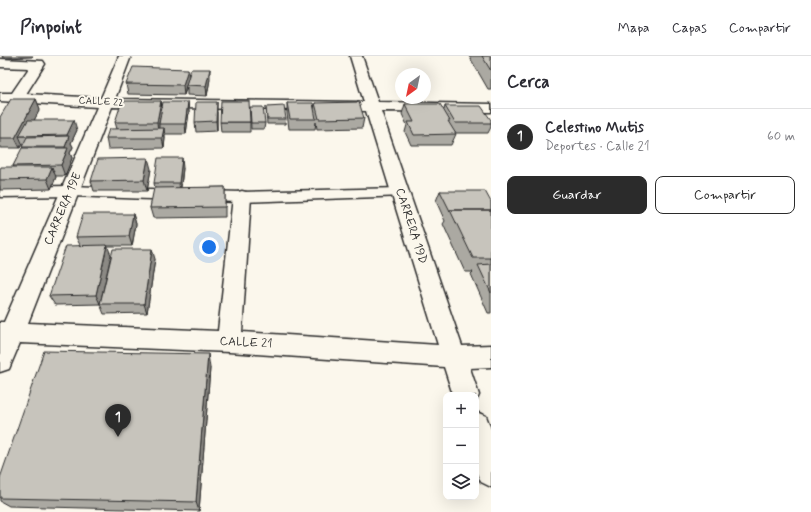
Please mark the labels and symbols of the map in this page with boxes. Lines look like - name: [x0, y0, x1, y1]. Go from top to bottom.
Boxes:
- north arrow: [395, 68, 431, 104]
- street label: CALLE 22: [78, 94, 124, 110]
- street label: CARRERA 19E: [41, 170, 85, 248]
- street label: CARRERA 19D: [391, 186, 431, 266]
- your location: [199, 237, 219, 257]
- street label: CALLE 21: [219, 334, 273, 352]
- pin: 1: [105, 404, 131, 437]

